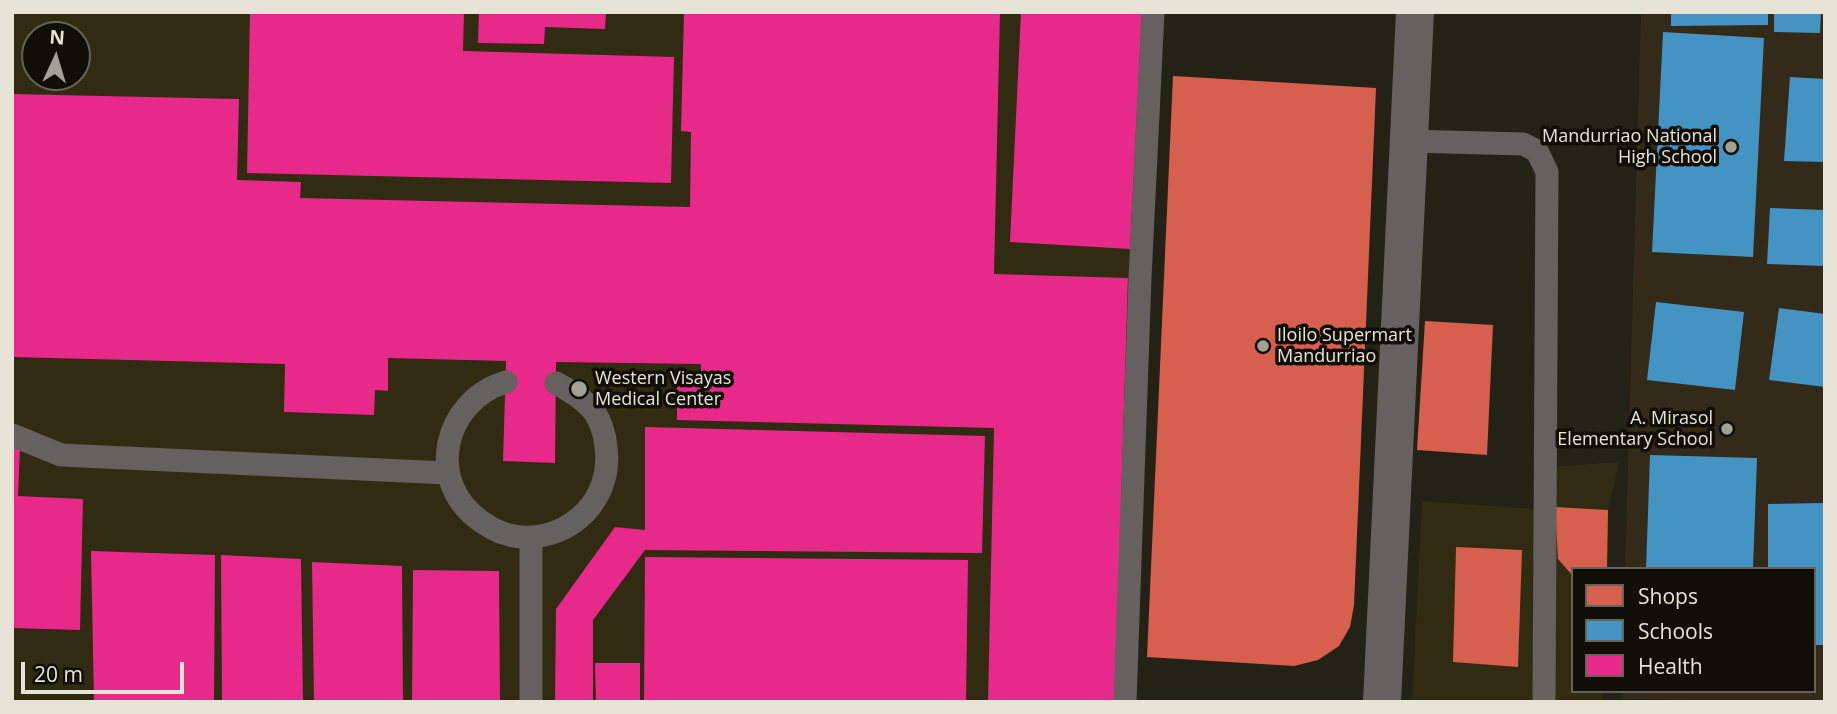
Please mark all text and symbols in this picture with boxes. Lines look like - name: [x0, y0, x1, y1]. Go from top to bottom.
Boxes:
- north arrow: [21, 21, 91, 91]
- text: N: [49, 24, 66, 51]
- place label: Mandurriao National High School: [1542, 126, 1717, 168]
- marker: Mandurriao National High School: [1723, 139, 1739, 155]
- place label: Iloilo Supermart Mandurriao: [1277, 325, 1412, 368]
- marker: Iloilo Supermart Mandurriao: [1255, 338, 1271, 354]
- place label: Western Visayas Medical Center: [595, 368, 731, 410]
- marker: Western Visayas Medical Center: [569, 379, 589, 399]
- place label: A. Mirasol Elementary School: [1557, 408, 1713, 450]
- marker: A. Mirasol Elementary School: [1719, 421, 1735, 437]
- legend: [1571, 567, 1816, 693]
- text: Shops: [1638, 582, 1698, 610]
- text: Schools: [1638, 617, 1713, 645]
- scale bar: [24, 648, 187, 692]
- text: Health: [1638, 652, 1703, 680]
- text: 20 m: [34, 660, 83, 688]

